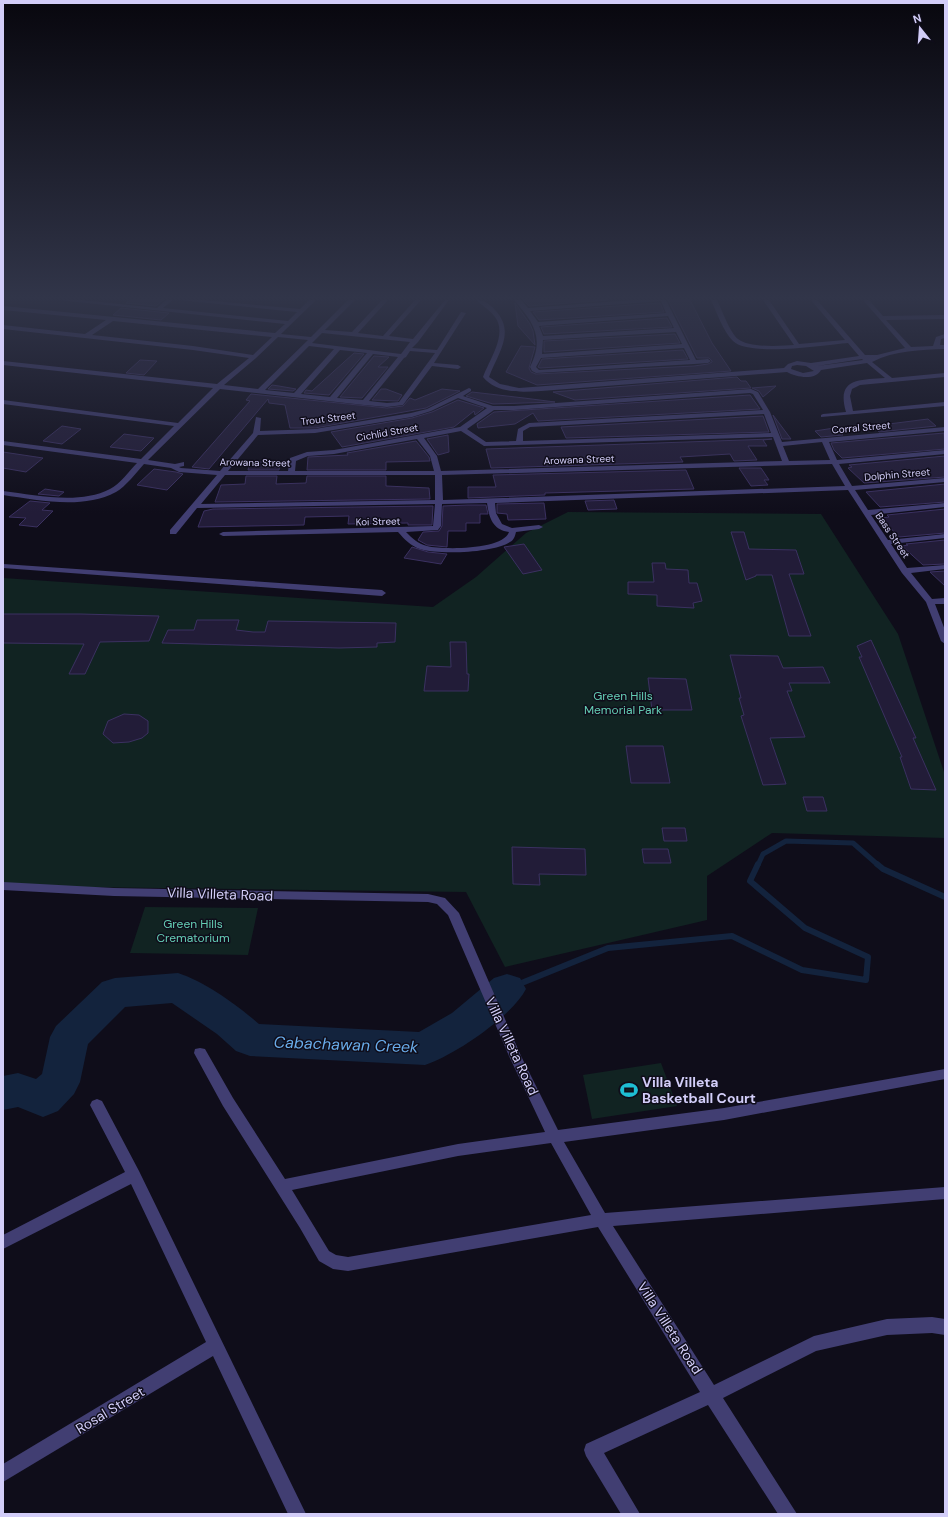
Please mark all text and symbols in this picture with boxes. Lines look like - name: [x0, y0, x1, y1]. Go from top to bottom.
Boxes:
- north arrow: [900, 8, 940, 48]
- text: N: [911, 11, 923, 26]
- street label: Trout Street: [300, 409, 356, 428]
- street label: Corral Street: [831, 418, 891, 437]
- street label: Cichlid Street: [355, 421, 419, 444]
- street label: Arowana Street: [543, 452, 615, 467]
- street label: Arowana Street: [219, 455, 291, 470]
- street label: Dolphin Street: [864, 465, 931, 484]
- street label: Bass Street: [873, 510, 913, 561]
- street label: Koi Street: [355, 515, 401, 528]
- park label: Green Hills Memorial Park: [584, 688, 662, 718]
- street label: Villa Villeta Road: [167, 883, 273, 905]
- park label: Green Hills Crematorium: [156, 916, 230, 946]
- street label: Villa Villeta Road: [481, 994, 543, 1098]
- water label: Cabachawan Creek: [273, 1031, 419, 1058]
- place label: Villa Villeta Basketball Court: [642, 1073, 756, 1107]
- sports icon: Villa Villeta Basketball Court: [619, 1080, 639, 1100]
- street label: Villa Villeta Road: [633, 1278, 707, 1378]
- street label: Rosal Street: [72, 1382, 148, 1438]

